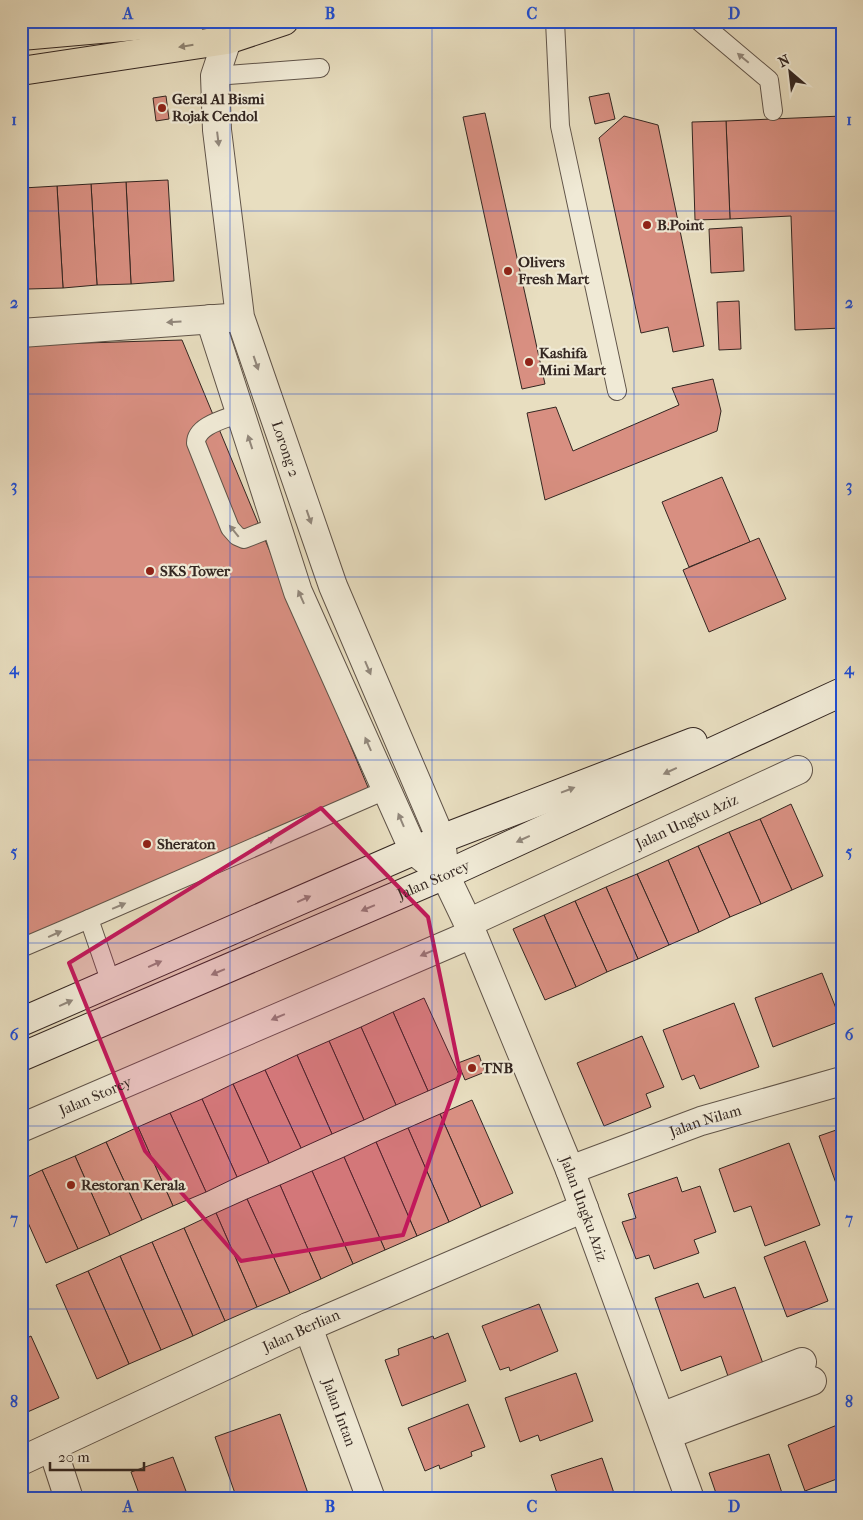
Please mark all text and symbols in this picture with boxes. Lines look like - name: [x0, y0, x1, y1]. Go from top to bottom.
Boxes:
- text: A: [122, 4, 134, 23]
- text: B: [325, 4, 335, 23]
- text: C: [527, 4, 538, 23]
- text: D: [728, 4, 740, 23]
- one-way arrow: [178, 43, 194, 51]
- north arrow: [766, 48, 816, 98]
- text: N: [775, 51, 793, 71]
- one-way arrow: [737, 52, 750, 63]
- place label: Geral Al Bismi Rojak Cendol: [172, 90, 265, 125]
- marker: Geral Al Bismi Rojak Cendol: [156, 102, 168, 114]
- text: 1: [11, 110, 17, 129]
- text: 1: [846, 110, 852, 129]
- one-way arrow: [214, 131, 222, 147]
- place label: B.Point: [657, 216, 705, 234]
- marker: B.Point: [641, 219, 653, 231]
- place label: Olivers Fresh Mart: [517, 253, 590, 288]
- marker: Olivers Fresh Mart: [502, 265, 514, 277]
- text: 2: [10, 293, 18, 312]
- text: 2: [845, 293, 853, 312]
- one-way arrow: [166, 318, 182, 326]
- place label: Kashifa Mini Mart: [538, 344, 607, 379]
- one-way arrow: [252, 356, 260, 371]
- marker: Kashifa Mini Mart: [523, 356, 535, 368]
- street label: Lorong 2: [268, 419, 304, 480]
- one-way arrow: [245, 435, 253, 450]
- text: 3: [11, 476, 17, 496]
- text: 3: [846, 476, 852, 496]
- one-way arrow: [306, 509, 313, 524]
- one-way arrow: [229, 524, 239, 537]
- place label: SKS Tower: [160, 562, 231, 580]
- marker: SKS Tower: [144, 565, 156, 577]
- one-way arrow: [296, 590, 304, 604]
- text: 4: [8, 659, 20, 679]
- text: 4: [843, 659, 855, 679]
- one-way arrow: [364, 661, 372, 675]
- one-way arrow: [363, 737, 372, 752]
- one-way arrow: [663, 767, 677, 775]
- one-way arrow: [561, 786, 576, 793]
- street label: Jalan Ungku Aziz: [632, 790, 741, 853]
- one-way arrow: [397, 813, 405, 827]
- place label: Sheraton: [157, 835, 216, 853]
- one-way arrow: [516, 835, 530, 843]
- one-way arrow: [261, 836, 275, 844]
- marker: Sheraton: [141, 838, 153, 850]
- text: 5: [11, 842, 18, 861]
- text: 5: [846, 842, 853, 861]
- street label: Jalan Storey: [394, 855, 474, 904]
- one-way arrow: [297, 894, 311, 902]
- one-way arrow: [112, 901, 126, 909]
- one-way arrow: [361, 905, 375, 913]
- one-way arrow: [48, 929, 62, 937]
- one-way arrow: [420, 949, 434, 957]
- one-way arrow: [148, 959, 162, 967]
- one-way arrow: [211, 969, 225, 977]
- one-way arrow: [59, 998, 73, 1006]
- one-way arrow: [271, 1014, 285, 1022]
- text: 6: [10, 1025, 19, 1044]
- text: 6: [845, 1025, 854, 1044]
- place label: TNB: [481, 1059, 513, 1077]
- marker: TNB: [466, 1062, 478, 1074]
- street label: Jalan Storey: [55, 1072, 135, 1120]
- street label: Jalan Nilam: [666, 1101, 744, 1141]
- street label: Jalan Ungku Aziz: [556, 1153, 612, 1264]
- place label: Restoran Kerala: [81, 1176, 186, 1194]
- marker: Restoran Kerala: [65, 1179, 77, 1191]
- text: 7: [9, 1209, 18, 1228]
- text: 7: [844, 1209, 853, 1228]
- street label: Jalan Berlian: [259, 1305, 343, 1356]
- street label: Jalan Intan: [318, 1375, 360, 1449]
- text: 8: [10, 1392, 18, 1411]
- text: 8: [845, 1392, 853, 1411]
- scale bar: [50, 1440, 144, 1472]
- text: 20 m: [58, 1448, 90, 1466]
- text: A: [122, 1497, 134, 1516]
- text: B: [325, 1497, 335, 1516]
- text: C: [527, 1497, 538, 1516]
- text: D: [728, 1497, 740, 1516]

